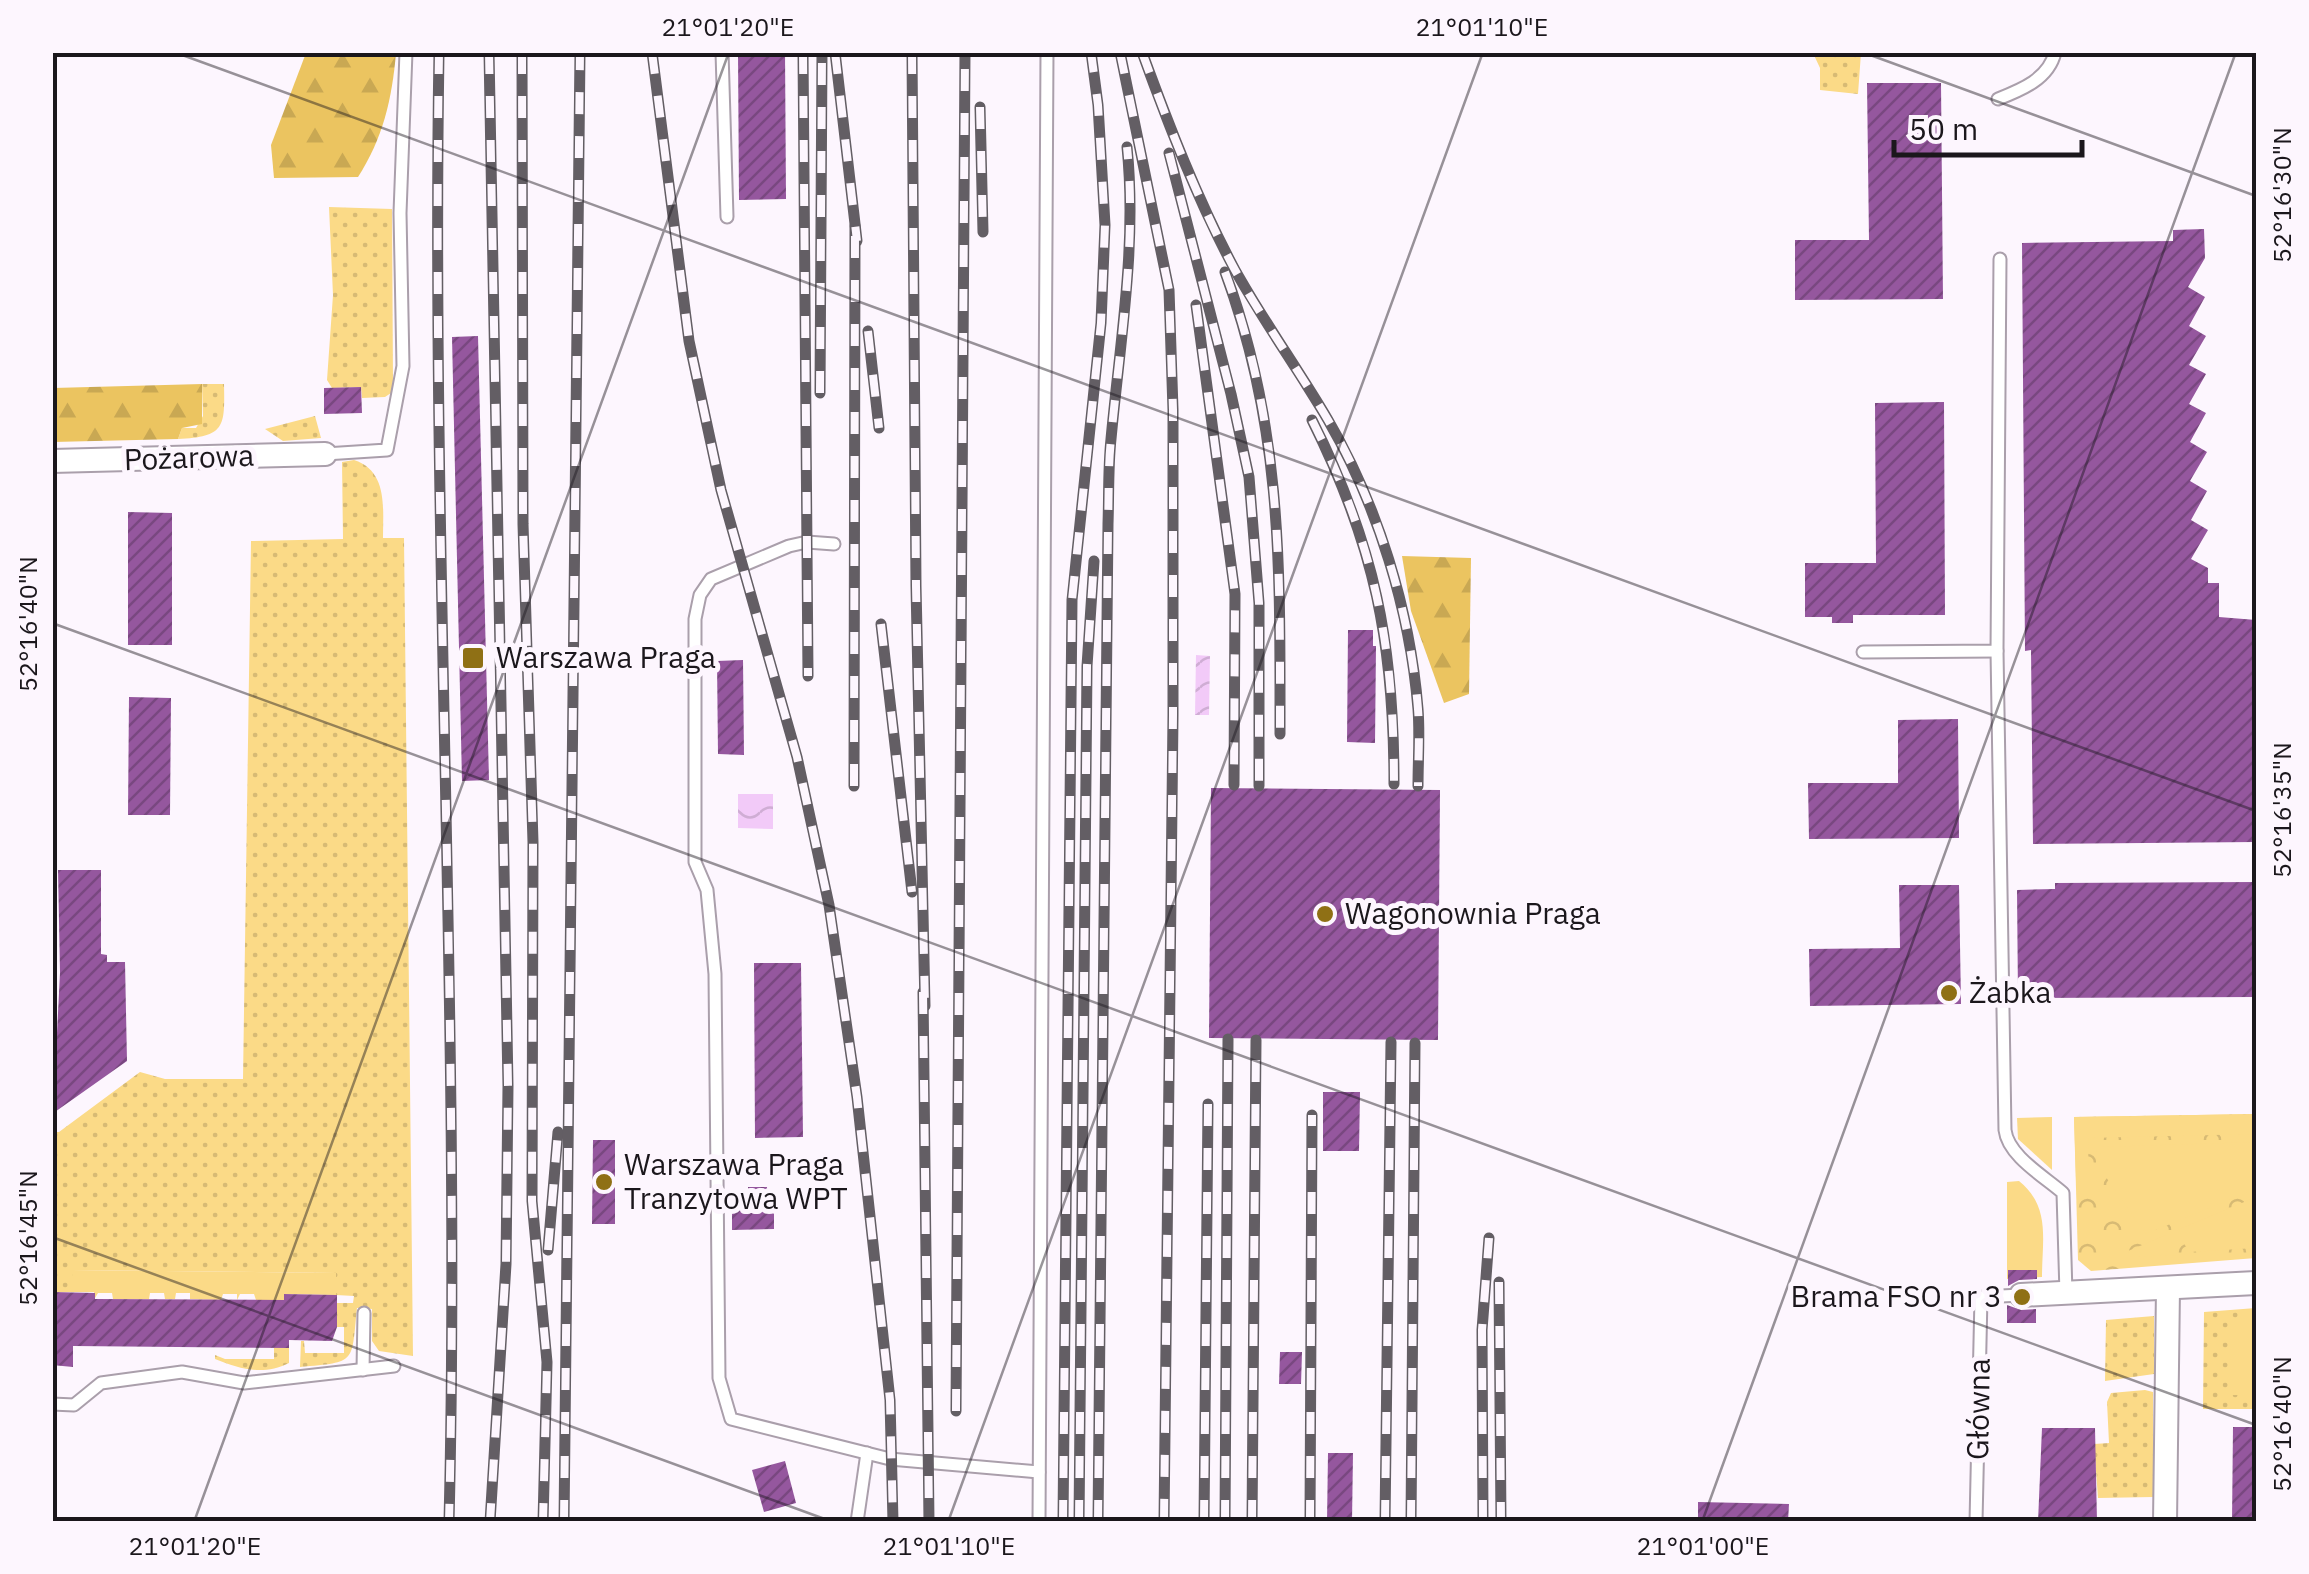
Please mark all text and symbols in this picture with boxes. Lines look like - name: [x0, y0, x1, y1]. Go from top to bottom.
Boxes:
- text: 21°01'20"E: [662, 10, 794, 43]
- text: 21°01'10"E: [1416, 10, 1548, 43]
- scale bar: [1894, 95, 2082, 157]
- text: 50 m: [1909, 109, 1978, 148]
- text: 52°16'30"N: [2265, 127, 2298, 263]
- street label: Pożarowa: [123, 435, 255, 478]
- text: 52°16'40"N: [11, 556, 44, 692]
- place label: Warszawa Praga: [496, 637, 716, 676]
- marker: Warszawa Praga: [460, 645, 486, 671]
- text: 52°16'35"N: [2265, 742, 2298, 878]
- place label: Wagonownia Praga: [1345, 893, 1601, 932]
- marker: Wagonownia Praga: [1314, 903, 1336, 925]
- place label: Żabka: [1969, 972, 2052, 1011]
- marker: Żabka: [1938, 982, 1960, 1004]
- place label: Warszawa Praga Tranzytowa WPT: [624, 1144, 848, 1217]
- text: 52°16'45"N: [11, 1170, 44, 1306]
- marker: Warszawa Praga Tranzytowa WPT: [593, 1171, 615, 1193]
- place label: Brama FSO nr 3: [1791, 1276, 2002, 1315]
- marker: Brama FSO nr 3: [2011, 1286, 2033, 1308]
- text: 52°16'40"N: [2265, 1356, 2298, 1492]
- street label: Główna: [1957, 1358, 1998, 1460]
- text: 21°01'20"E: [129, 1529, 261, 1562]
- text: 21°01'10"E: [883, 1529, 1015, 1562]
- text: 21°01'00"E: [1637, 1529, 1769, 1562]

